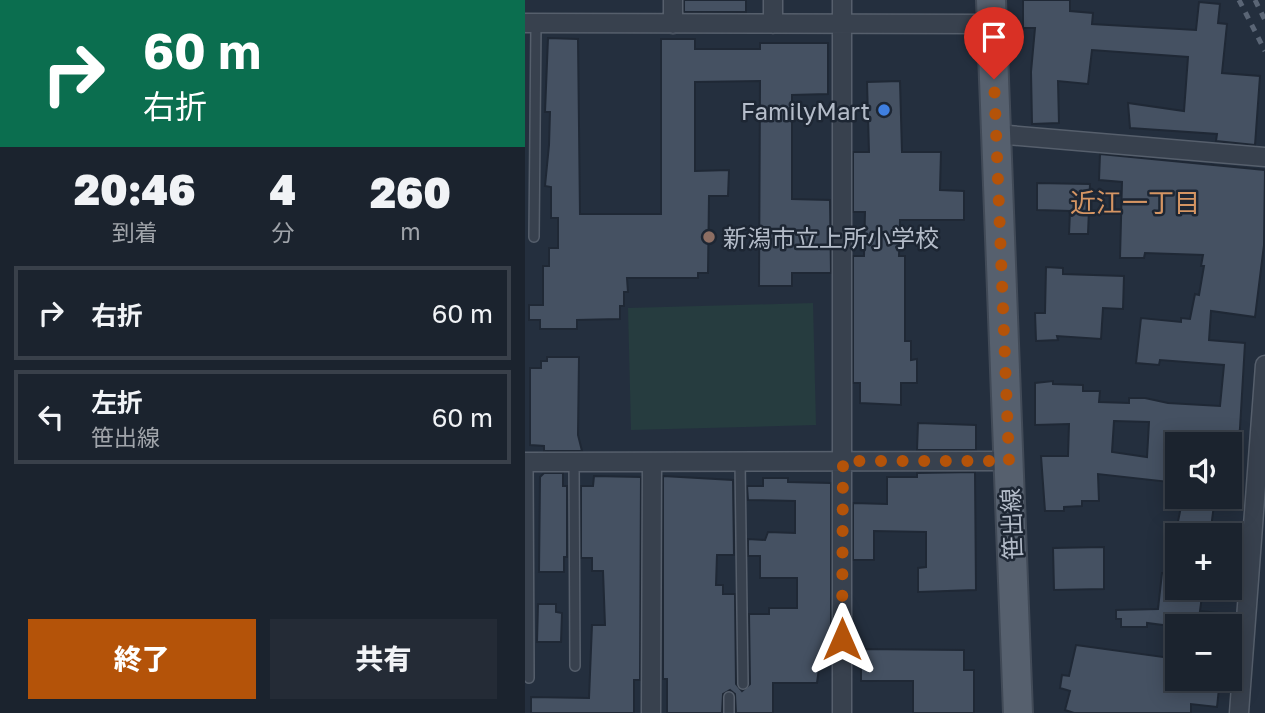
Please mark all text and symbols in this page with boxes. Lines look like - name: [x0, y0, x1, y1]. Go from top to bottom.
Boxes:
- pin: [964, 7, 1024, 79]
- icon: arrive: [975, 18, 1013, 56]
- text: 60 m: [143, 21, 261, 80]
- icon: right: [28, 28, 119, 119]
- text: 右折: [143, 87, 207, 125]
- place label: FamilyMart: [741, 96, 870, 125]
- marker: FamilyMart: [876, 102, 892, 118]
- text: 20:46: [74, 164, 196, 214]
- text: 4: [269, 164, 296, 214]
- text: 260: [370, 167, 451, 217]
- district label: 近江一丁目: [1070, 187, 1200, 218]
- text: m: [400, 217, 421, 245]
- text: 到着: [112, 218, 158, 246]
- text: 分: [271, 218, 294, 246]
- place label: 新潟市立上所小学校: [723, 223, 939, 252]
- marker: 新潟市立上所小学校: [701, 229, 717, 245]
- icon: right: [32, 294, 70, 332]
- text: 60 m: [432, 298, 493, 329]
- text: 右折: [91, 300, 143, 331]
- text: 左折: [91, 387, 143, 418]
- icon: left: [32, 398, 70, 436]
- text: 60 m: [432, 402, 493, 433]
- text: 笹出線: [91, 423, 160, 451]
- map controls: [1165, 432, 1242, 691]
- button: sound: [1165, 432, 1242, 509]
- street label: 笹出線: [995, 488, 1027, 560]
- button: +: [1165, 523, 1242, 600]
- position arrow: [805, 602, 879, 676]
- button: −: [1165, 614, 1242, 691]
- button: 終了: [28, 619, 256, 699]
- button: 共有: [270, 619, 497, 699]

